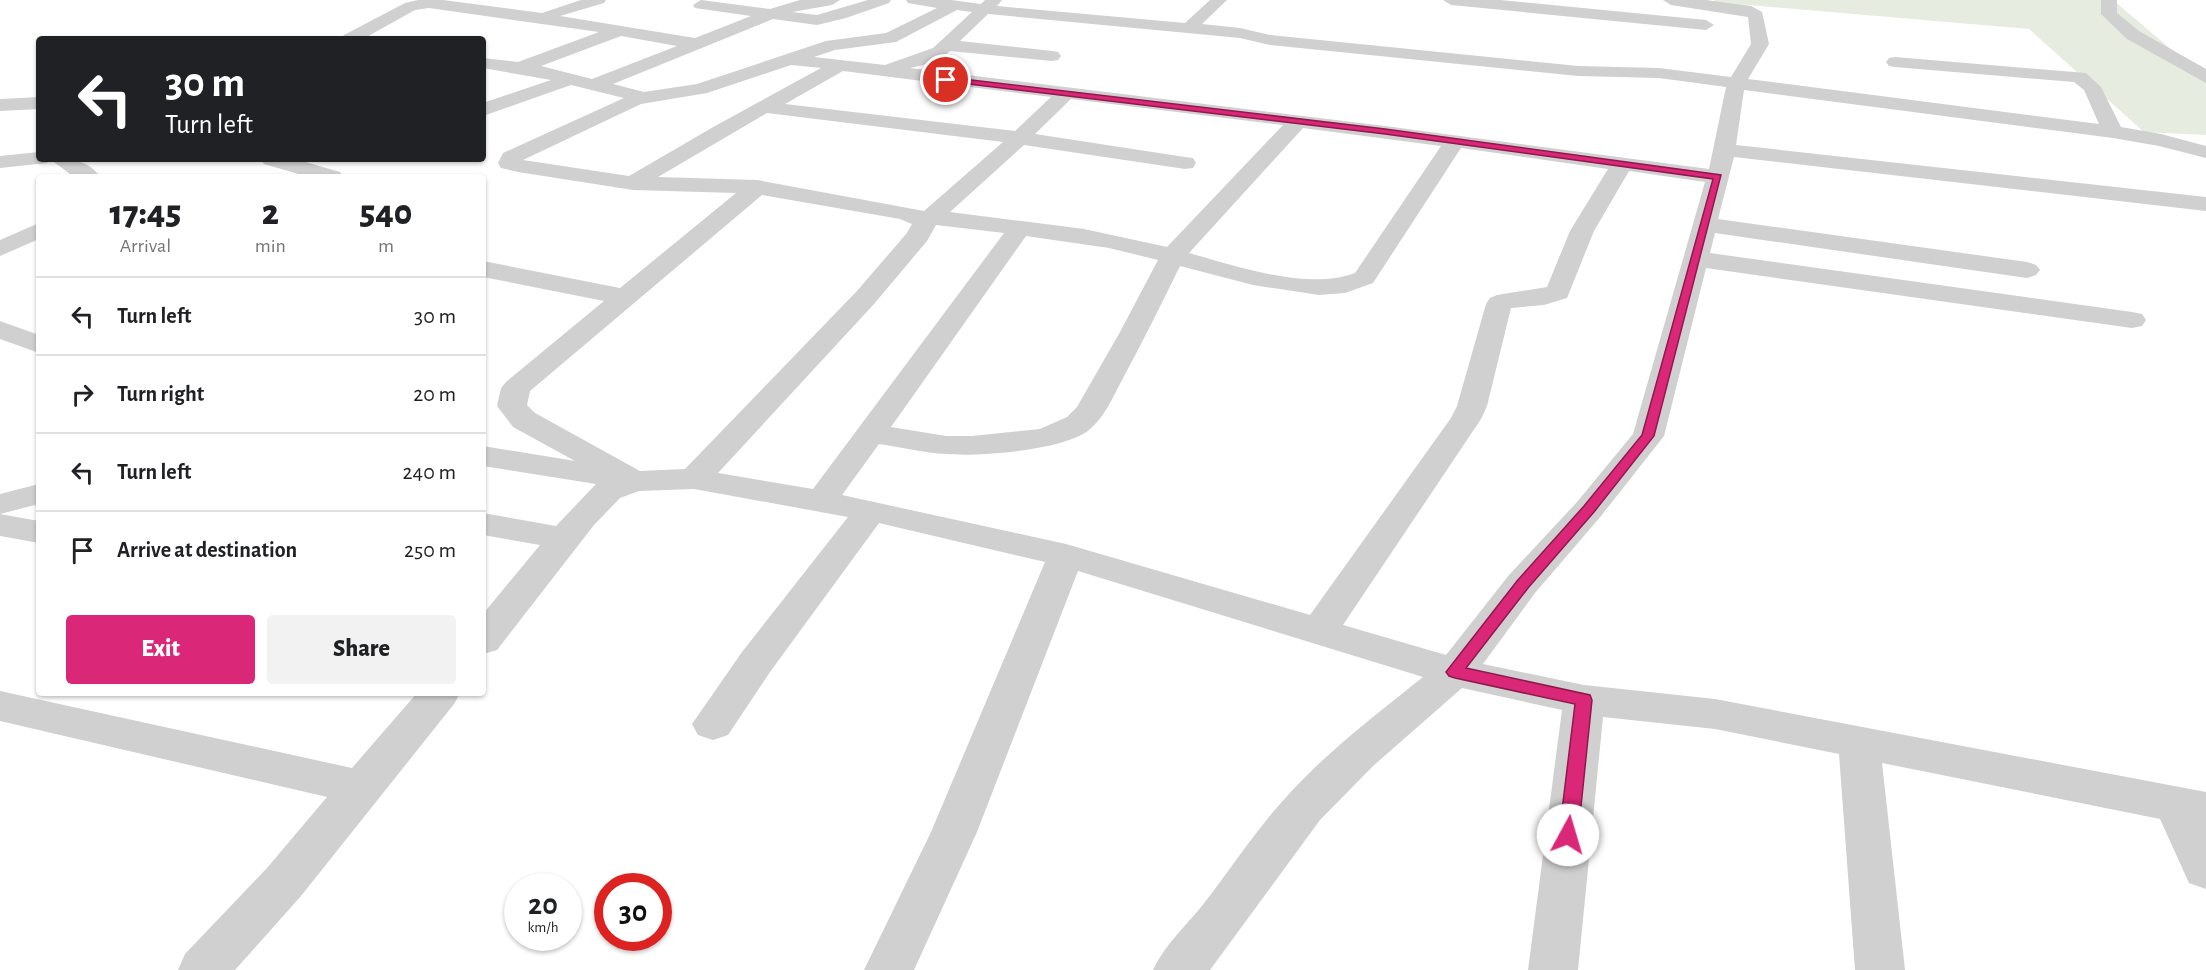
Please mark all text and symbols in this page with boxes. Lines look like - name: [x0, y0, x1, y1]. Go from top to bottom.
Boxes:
- pin: [920, 54, 971, 105]
- icon: left: [66, 60, 144, 138]
- text: 30 m: [165, 62, 245, 104]
- icon: arrive: [929, 63, 962, 96]
- text: Turn left: [165, 111, 253, 138]
- text: 17:45: [110, 195, 181, 231]
- text: 2: [262, 195, 279, 231]
- text: 540: [359, 195, 412, 231]
- text: Arrival: [120, 236, 171, 256]
- text: min: [255, 236, 286, 256]
- text: m: [378, 236, 394, 256]
- icon: left: [66, 300, 99, 333]
- text: Turn left: [117, 305, 191, 327]
- text: 30 m: [414, 305, 456, 327]
- icon: right: [66, 378, 99, 411]
- text: Turn right: [117, 383, 204, 405]
- text: 20 m: [413, 383, 456, 405]
- icon: left: [66, 456, 99, 489]
- text: Turn left: [117, 461, 191, 483]
- text: 240 m: [403, 461, 456, 483]
- icon: arrive: [66, 534, 99, 567]
- text: Arrive at destination: [117, 539, 297, 561]
- text: 250 m: [404, 539, 456, 561]
- button: Exit: [66, 615, 255, 684]
- button: Share: [267, 615, 456, 684]
- position arrow: [1536, 803, 1600, 867]
- speed limit sign: 30: [594, 873, 672, 951]
- text: 20: [528, 890, 558, 920]
- text: km/h: [528, 920, 558, 935]

